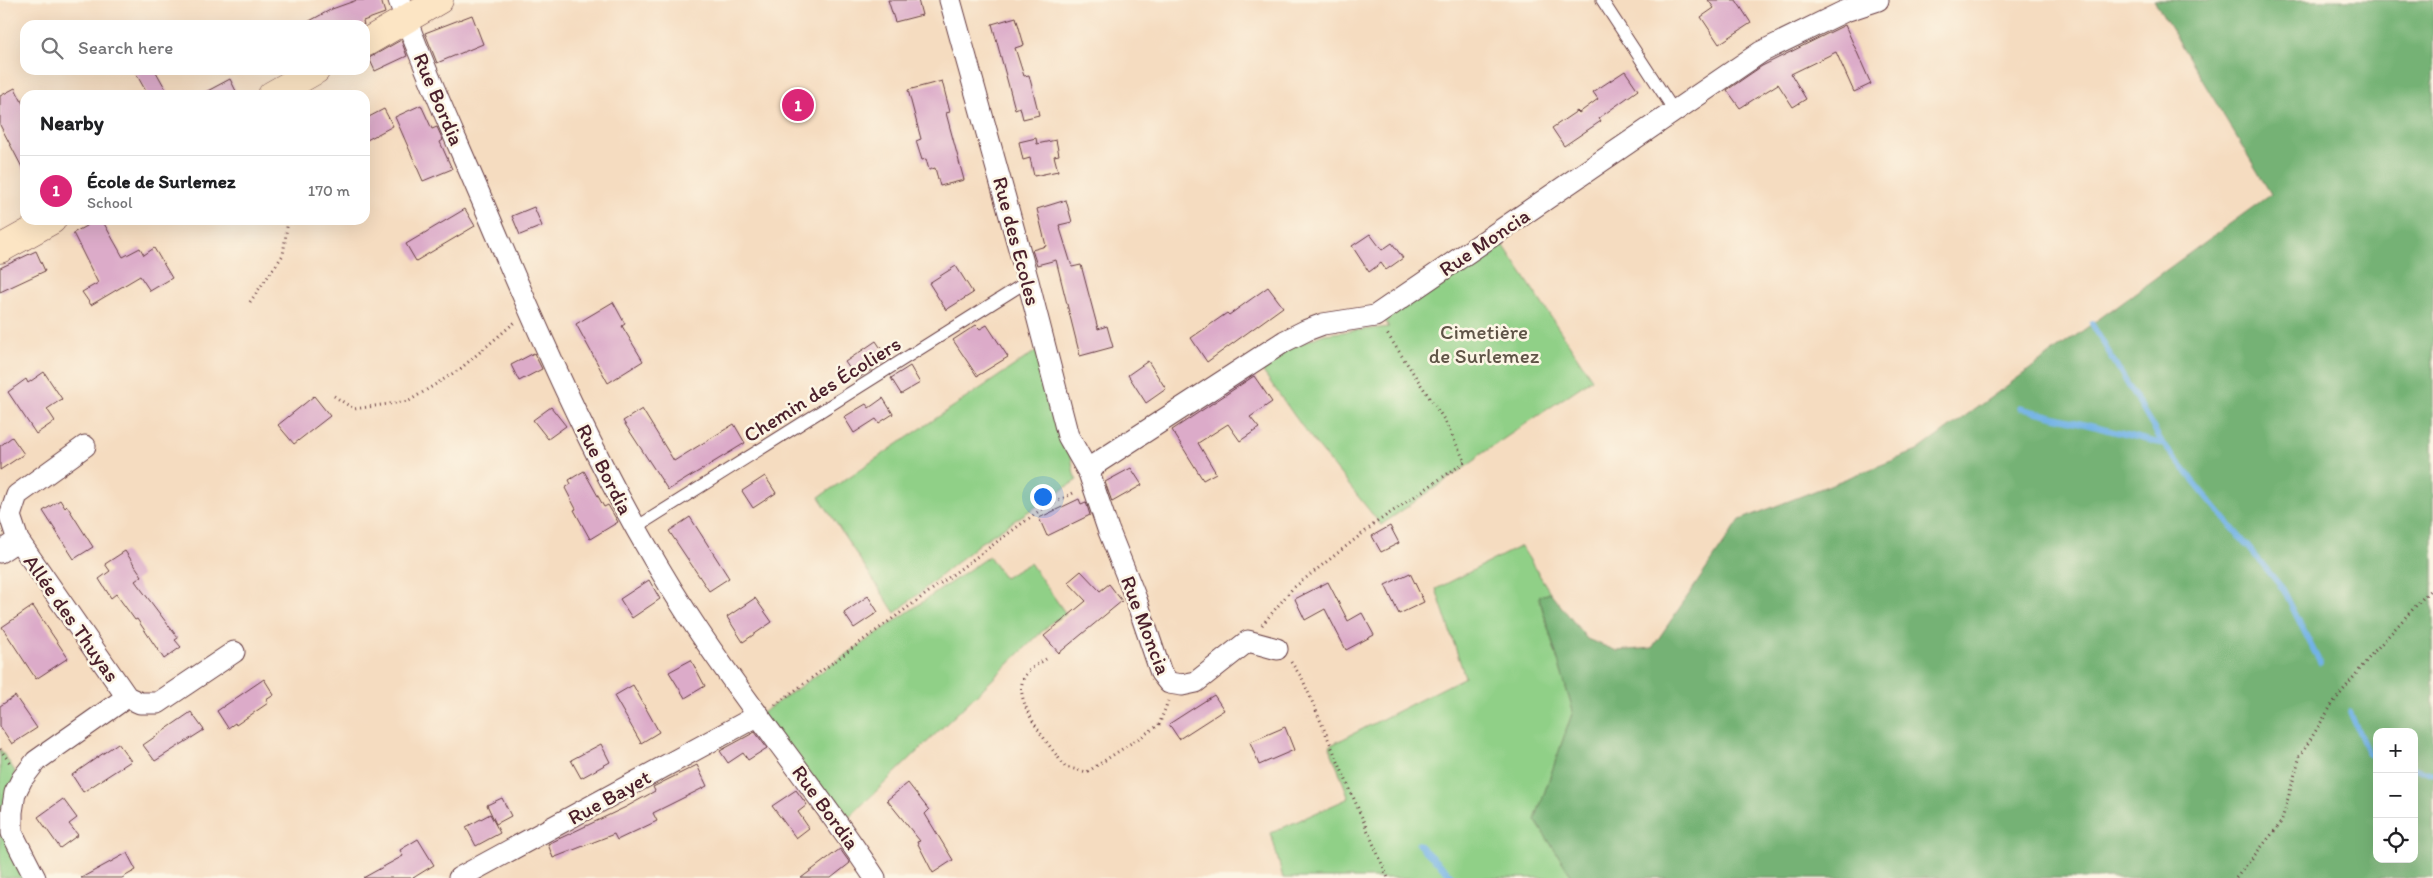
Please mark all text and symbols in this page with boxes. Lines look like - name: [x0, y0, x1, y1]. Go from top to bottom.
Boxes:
- search box: [20, 20, 370, 75]
- icon: search: [38, 34, 66, 62]
- text: Search here: [78, 36, 173, 59]
- street label: Rue Bordia: [408, 49, 470, 149]
- pin: 1: [782, 86, 814, 124]
- text: Nearby: [40, 110, 104, 135]
- text: École de Surlemez: [87, 170, 236, 193]
- street label: Rue des Ecoles: [988, 174, 1046, 308]
- text: 1: [52, 181, 60, 200]
- text: 170 m: [308, 181, 350, 200]
- text: School: [87, 193, 133, 212]
- street label: Rue Moncia: [1434, 203, 1534, 281]
- park label: Cimetière de Surlemez: [1429, 319, 1540, 368]
- street label: Chemin des Écoliers: [739, 331, 905, 447]
- street label: Rue Bordia: [572, 420, 638, 518]
- your location: [1030, 484, 1056, 510]
- street label: Allée des Thuyas: [19, 549, 125, 687]
- street label: Rue Moncia: [1116, 572, 1176, 678]
- map controls: [2373, 728, 2418, 863]
- button: +: [2373, 728, 2418, 773]
- street label: Rue Bordia: [787, 760, 865, 854]
- street label: Rue Bayet: [563, 764, 655, 830]
- button: −: [2373, 773, 2418, 818]
- button: locate: [2373, 818, 2418, 863]

